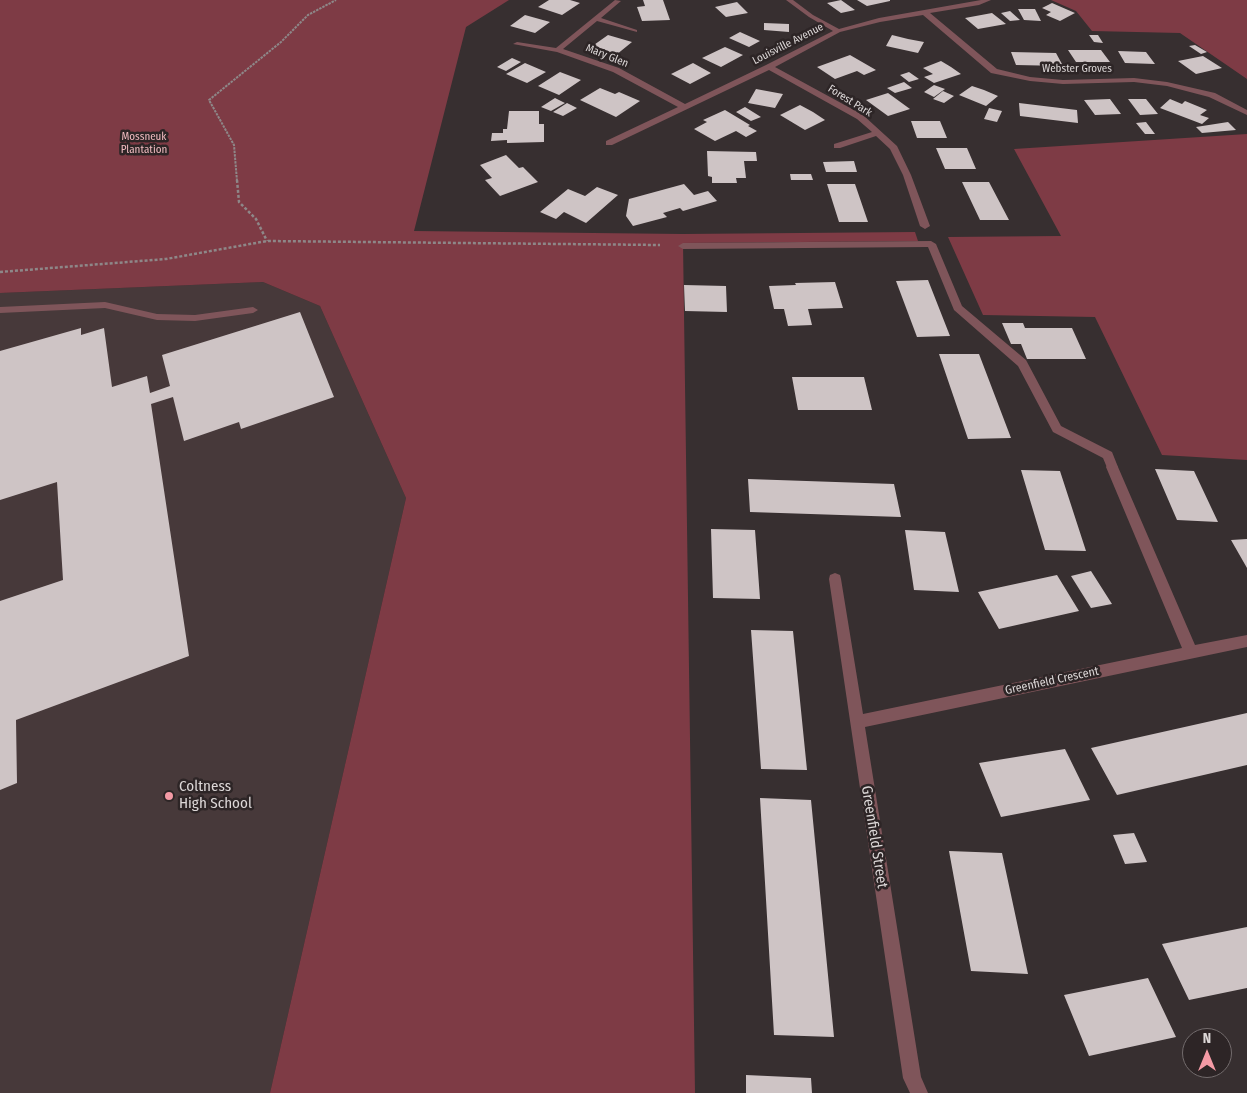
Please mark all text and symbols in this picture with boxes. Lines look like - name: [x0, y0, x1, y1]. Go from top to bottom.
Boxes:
- street label: Louisville Avenue: [750, 20, 826, 68]
- street label: Mary Glen: [584, 41, 630, 71]
- street label: Webster Groves: [1042, 62, 1112, 76]
- street label: Forest Park: [825, 82, 875, 120]
- park label: Mossneuk Plantation: [121, 130, 167, 156]
- street label: Greenfield Crescent: [1004, 664, 1100, 698]
- place label: Coltness High School: [179, 778, 252, 813]
- street label: Greenfield Street: [857, 784, 891, 890]
- marker: Coltness High School: [163, 790, 175, 802]
- north arrow: [1182, 1028, 1232, 1078]
- text: N: [1203, 1030, 1211, 1047]

